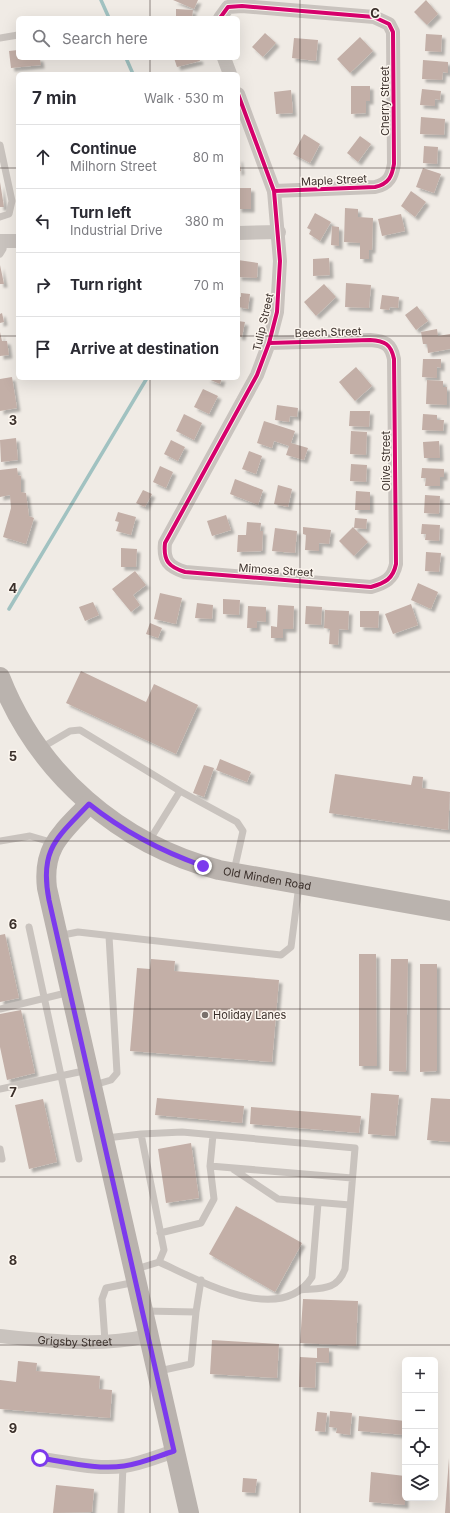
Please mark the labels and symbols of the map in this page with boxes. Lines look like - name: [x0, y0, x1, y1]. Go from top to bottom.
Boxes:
- text: C: [370, 5, 380, 21]
- street label: Cherry Street: [378, 66, 392, 136]
- street label: Maple Street: [301, 171, 368, 189]
- street label: Tulip Street: [250, 291, 277, 352]
- street label: Beech Street: [294, 324, 362, 340]
- text: 3: [9, 412, 17, 428]
- street label: Olive Street: [379, 430, 393, 491]
- street label: Mimosa Street: [238, 560, 314, 580]
- text: 4: [9, 580, 18, 596]
- text: 5: [9, 748, 17, 764]
- route end: [194, 857, 212, 875]
- street label: Old Minden Road: [222, 864, 312, 893]
- text: 6: [9, 916, 17, 932]
- place label: Holiday Lanes: [213, 1008, 286, 1022]
- marker: Holiday Lanes: [200, 1010, 210, 1020]
- text: 7: [9, 1084, 17, 1100]
- text: 8: [9, 1252, 17, 1268]
- street label: Grigsby Street: [37, 1333, 113, 1349]
- text: 9: [9, 1420, 17, 1436]
- route start: [31, 1449, 49, 1467]

